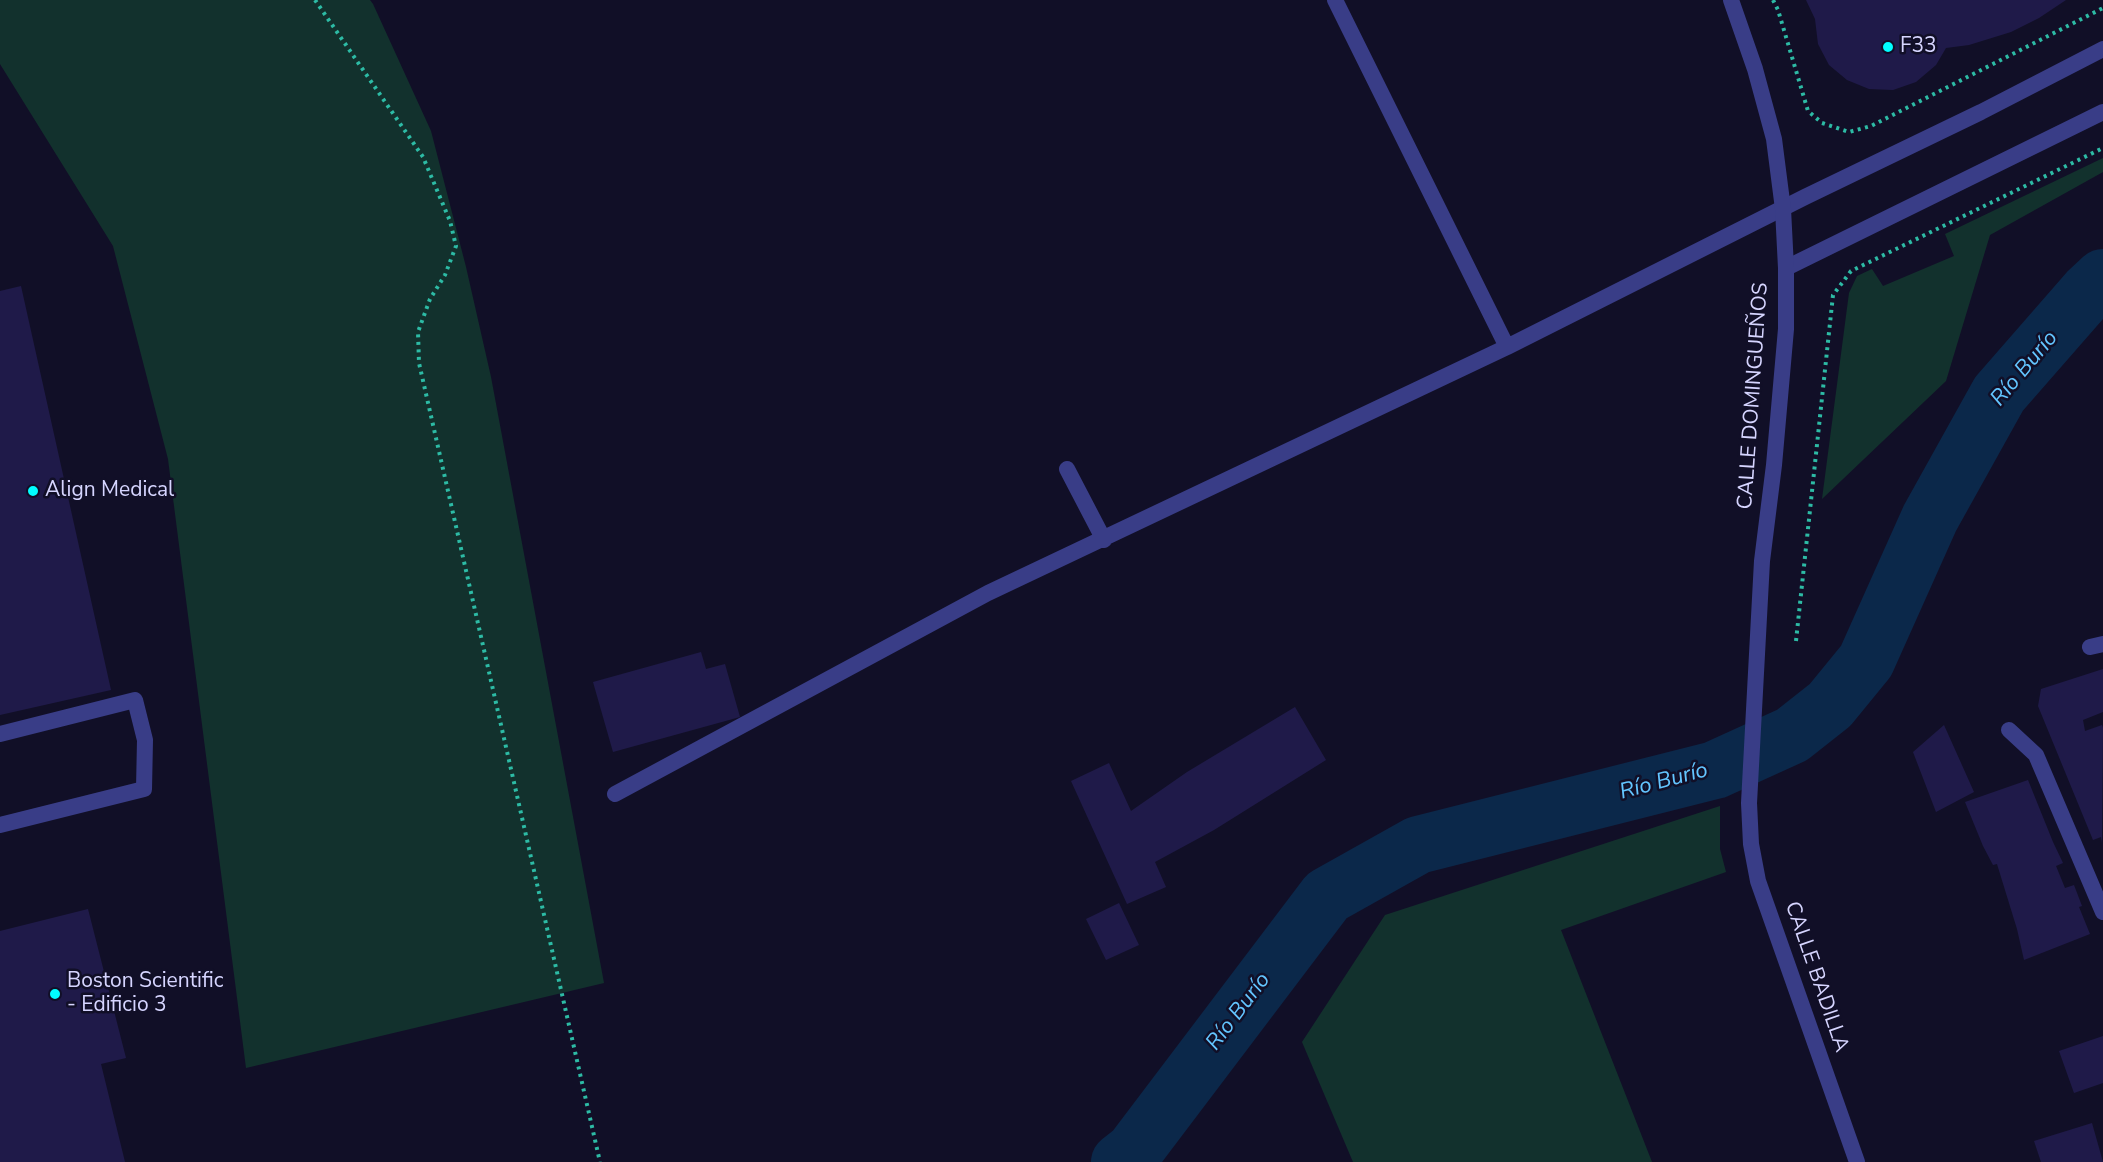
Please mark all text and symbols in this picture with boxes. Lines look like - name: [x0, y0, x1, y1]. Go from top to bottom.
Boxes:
- place label: F33: [1900, 34, 1937, 60]
- marker: F33: [1881, 40, 1895, 54]
- street label: CALLE DOMINGUEÑOS: [1733, 282, 1775, 510]
- water label: Río Burío: [1986, 326, 2064, 412]
- place label: Align Medical: [45, 478, 174, 504]
- marker: Align Medical: [26, 484, 40, 498]
- water label: Río Burío: [1617, 758, 1711, 806]
- street label: CALLE BADILLA: [1778, 898, 1854, 1056]
- water label: Río Burío: [1201, 968, 1277, 1056]
- place label: Boston Scientific - Edificio 3: [67, 969, 223, 1019]
- marker: Boston Scientific - Edificio 3: [48, 987, 62, 1001]

